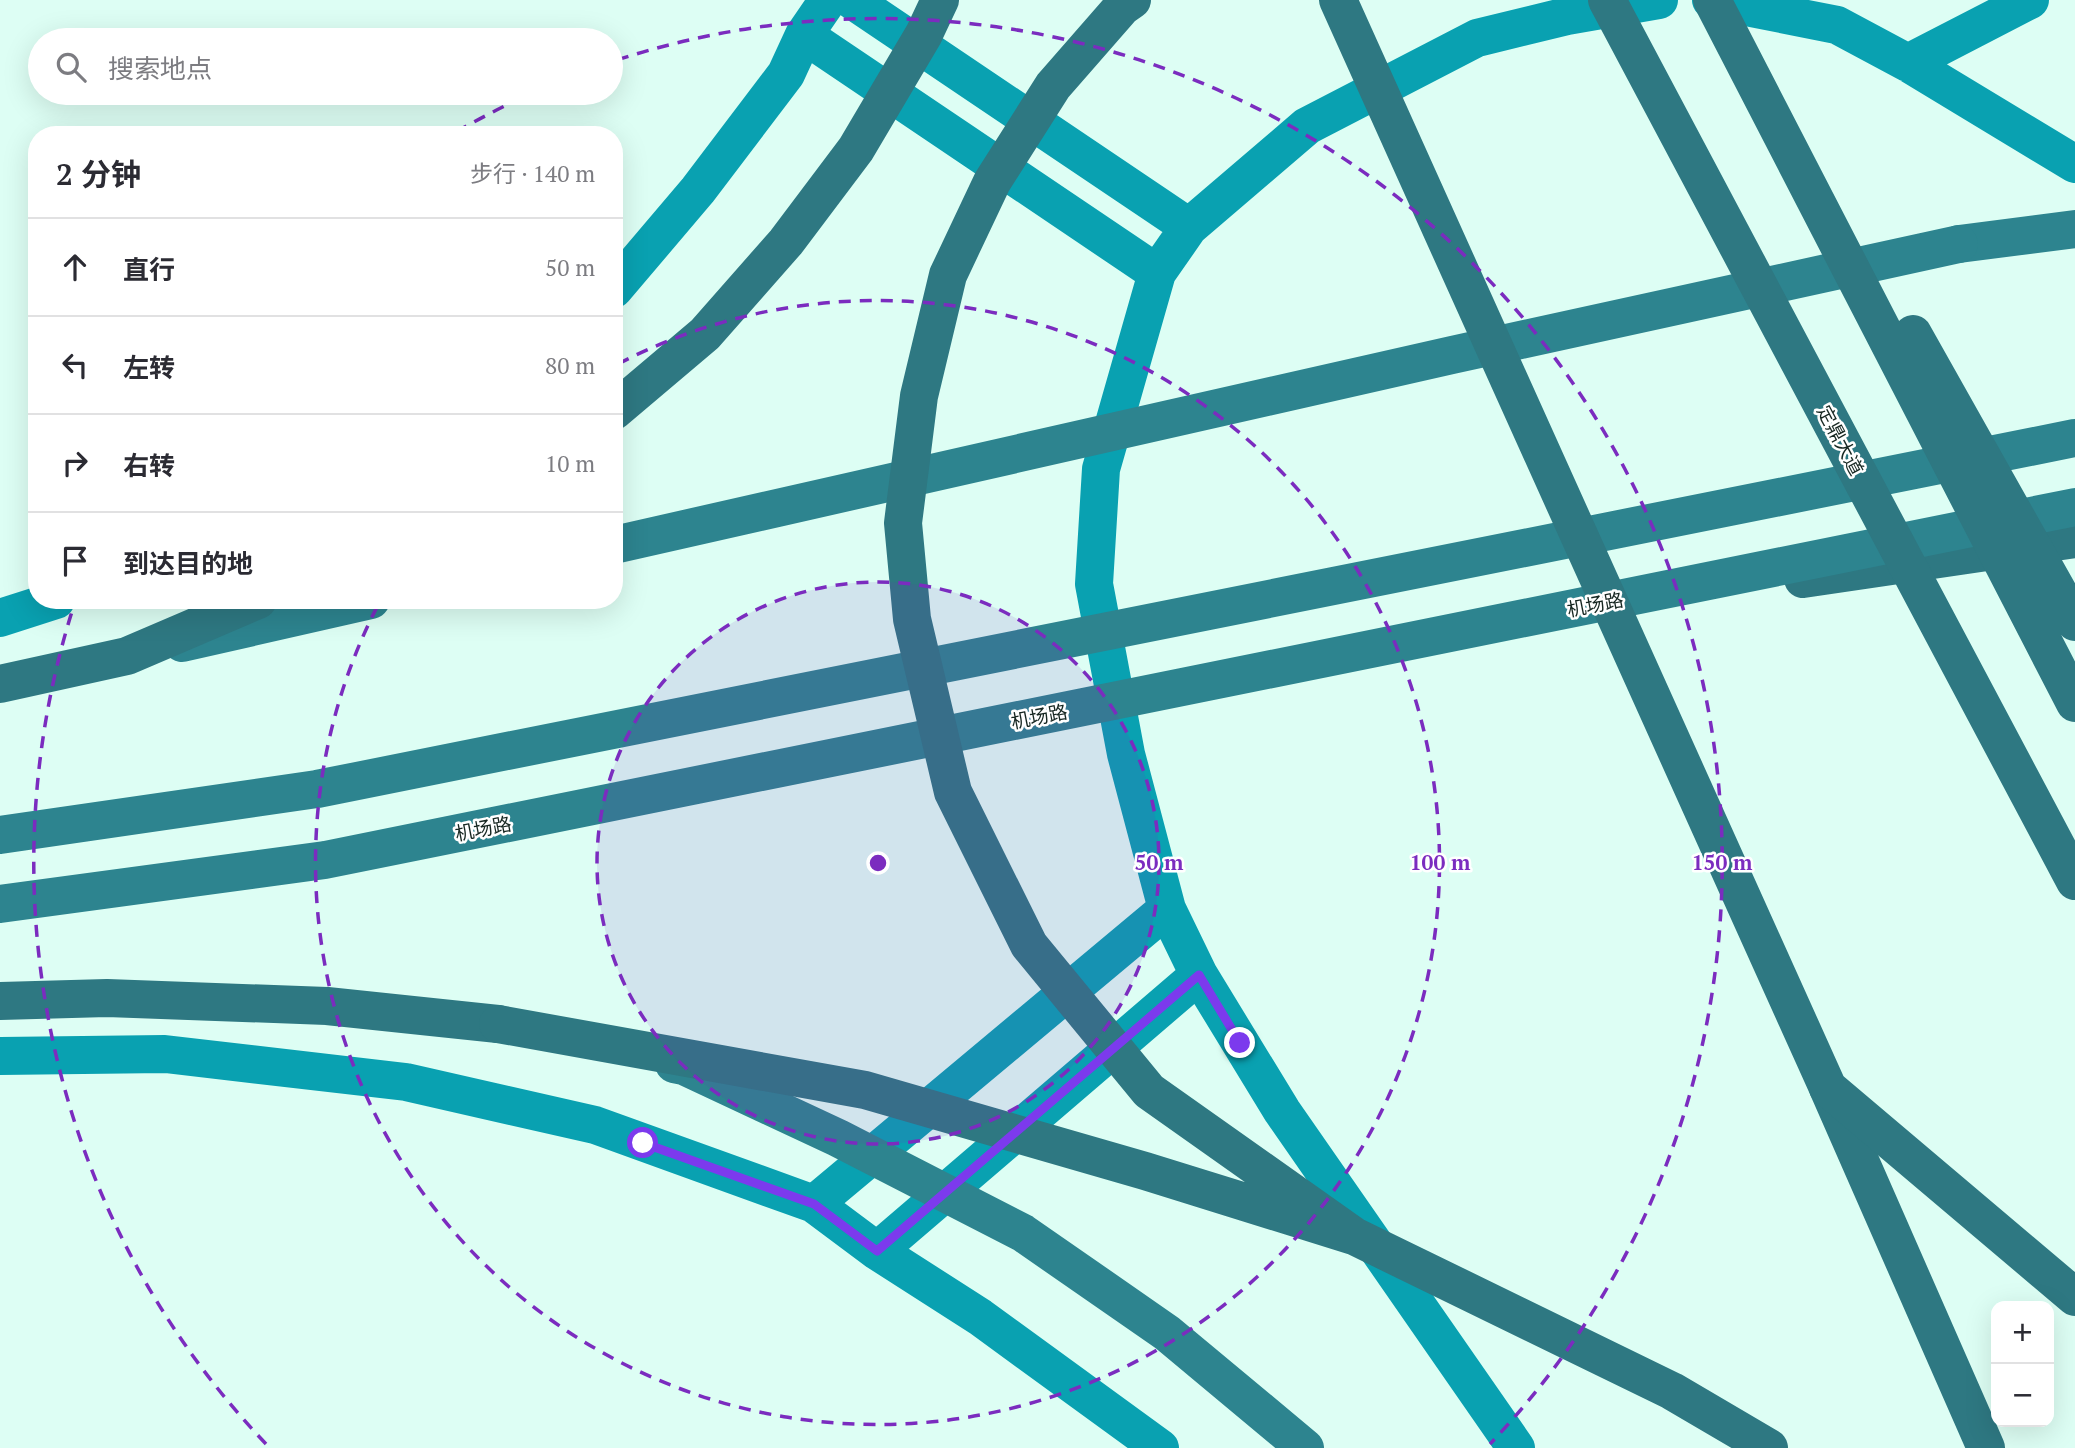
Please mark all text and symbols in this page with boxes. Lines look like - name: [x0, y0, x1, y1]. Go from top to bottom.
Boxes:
- search box: [28, 28, 623, 105]
- icon: search: [52, 48, 90, 86]
- text: 搜索地点: [108, 51, 212, 85]
- text: 2 分钟: [56, 154, 141, 194]
- text: 步行 · 140 m: [470, 158, 595, 189]
- icon: ahead: [56, 248, 94, 286]
- text: 直行: [123, 252, 175, 286]
- text: 50 m: [545, 252, 595, 283]
- icon: left: [56, 346, 94, 384]
- text: 左转: [123, 350, 175, 384]
- text: 80 m: [545, 350, 595, 381]
- street label: 定鼎大道: [1812, 401, 1870, 479]
- icon: right: [56, 444, 94, 482]
- text: 右转: [123, 448, 175, 482]
- text: 10 m: [545, 448, 595, 479]
- icon: arrive: [56, 542, 94, 580]
- text: 到达目的地: [123, 546, 253, 580]
- street label: 机场路: [1565, 586, 1625, 622]
- street label: 机场路: [1009, 698, 1069, 734]
- street label: 机场路: [453, 810, 513, 846]
- text: 50 m: [1135, 848, 1184, 876]
- text: 100 m: [1410, 848, 1471, 876]
- text: 150 m: [1692, 848, 1753, 876]
- centre of rings: [866, 851, 890, 875]
- route end: [1224, 1027, 1255, 1058]
- route start: [627, 1127, 658, 1158]
- map controls: [1991, 1301, 2054, 1427]
- button: +: [1991, 1301, 2054, 1364]
- button: −: [1991, 1364, 2054, 1427]

